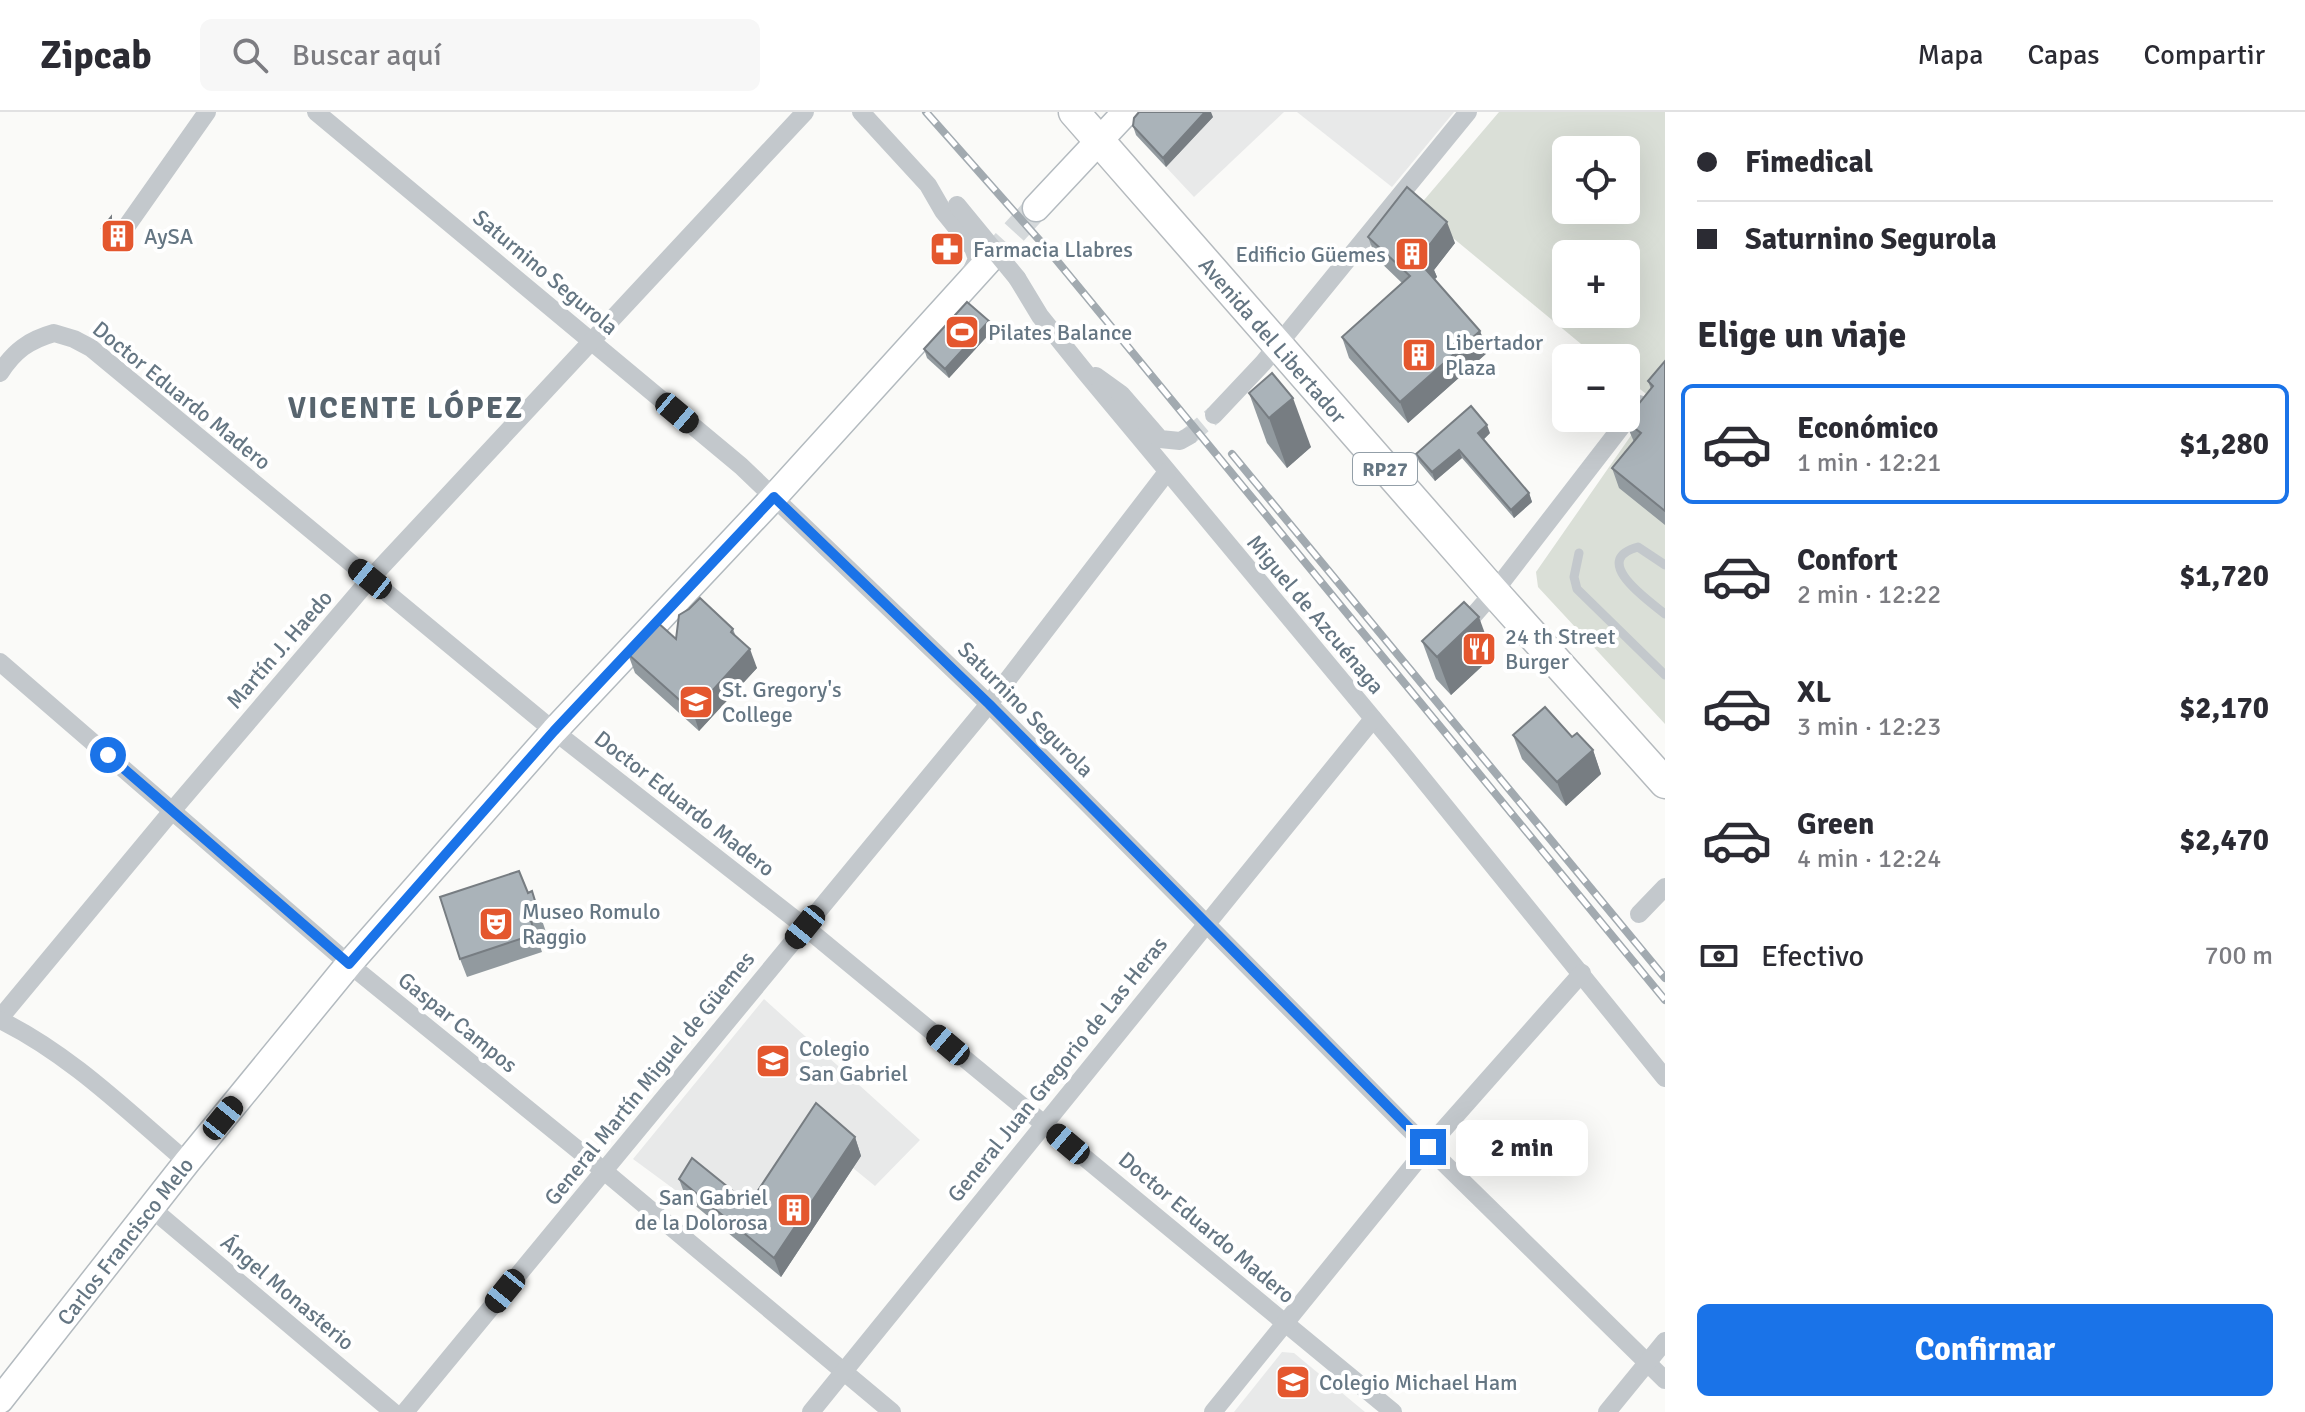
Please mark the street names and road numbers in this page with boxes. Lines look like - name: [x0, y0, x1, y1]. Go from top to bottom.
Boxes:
- street label: Saturnino Segurola: [468, 204, 624, 341]
- street label: Avenida del Libertador: [1193, 252, 1352, 429]
- street label: Doctor Eduardo Madero: [87, 315, 276, 476]
- road number: RP27: [1353, 453, 1417, 485]
- street label: Miguel de Azcuénaga: [1241, 529, 1390, 699]
- street label: Martín J. Haedo: [221, 585, 338, 714]
- street label: Saturnino Segurola: [952, 636, 1099, 783]
- street label: Doctor Eduardo Madero: [589, 725, 780, 882]
- street label: General Juan Gregorio de Las Heras: [942, 931, 1173, 1208]
- street label: General Martín Miguel de Güemes: [538, 946, 760, 1211]
- street label: Gaspar Campos: [393, 966, 523, 1079]
- street label: Doctor Eduardo Madero: [1113, 1146, 1300, 1309]
- street label: Carlos Francisco Melo: [51, 1152, 199, 1331]
- street label: Ángel Monasterio: [216, 1229, 360, 1356]

